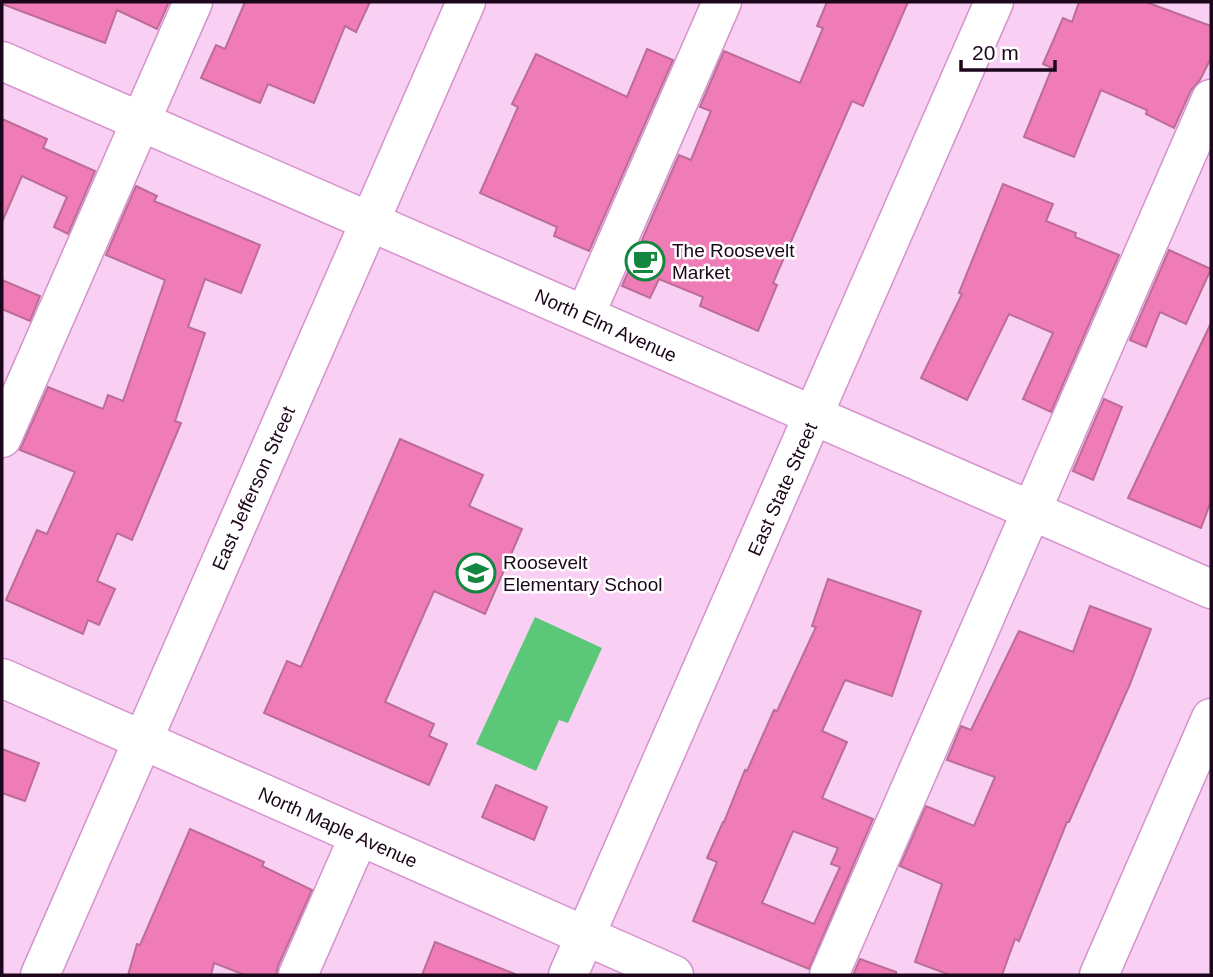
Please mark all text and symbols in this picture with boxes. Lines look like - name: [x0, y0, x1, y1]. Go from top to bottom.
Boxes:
- scale bar: [961, 28, 1056, 72]
- text: 20 m: [972, 41, 1019, 64]
- cafe icon: The Roosevelt Market: [624, 240, 666, 282]
- place label: The Roosevelt Market: [672, 240, 795, 283]
- street label: North Elm Avenue: [532, 285, 680, 366]
- street label: East Jefferson Street: [208, 402, 299, 573]
- street label: East State Street: [744, 419, 822, 559]
- school or university icon: Roosevelt Elementary School: [455, 552, 497, 594]
- place label: Roosevelt Elementary School: [503, 552, 662, 595]
- street label: North Maple Avenue: [255, 783, 421, 872]

